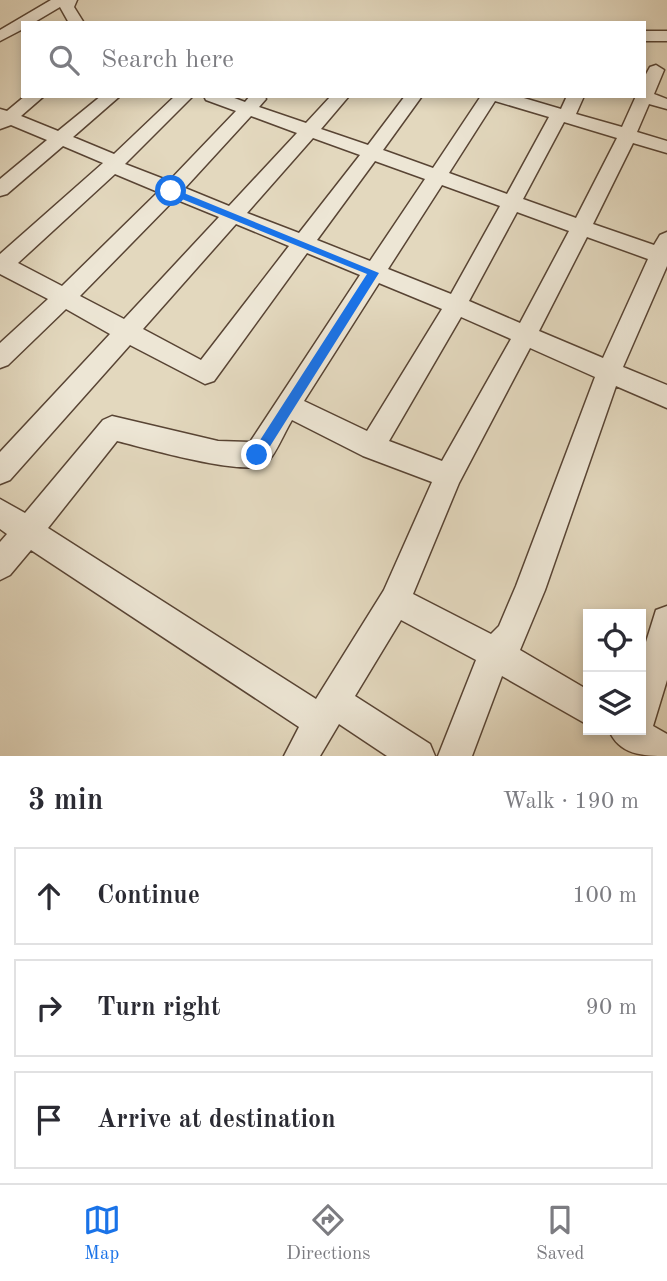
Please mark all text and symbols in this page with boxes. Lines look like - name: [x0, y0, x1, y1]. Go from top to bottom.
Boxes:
- search box: [21, 21, 646, 98]
- icon: search: [45, 41, 83, 79]
- text: Search here: [101, 47, 234, 73]
- route start: [155, 175, 186, 206]
- route end: [241, 439, 272, 470]
- map controls: [583, 609, 646, 735]
- button: locate: [583, 609, 646, 672]
- button: layers: [583, 672, 646, 735]
- text: 3 min: [28, 786, 103, 816]
- text: Walk · 190 m: [503, 790, 639, 813]
- icon: ahead: [30, 877, 68, 915]
- text: Continue: [97, 883, 200, 909]
- text: 100 m: [572, 884, 637, 907]
- icon: right: [30, 989, 68, 1027]
- text: Turn right: [97, 995, 220, 1021]
- text: 90 m: [586, 996, 637, 1019]
- icon: arrive: [30, 1101, 68, 1139]
- text: Arrive at destination: [97, 1107, 336, 1133]
- tab: Map: [83, 1201, 121, 1266]
- tab: Directions: [286, 1201, 371, 1266]
- tab: Saved: [536, 1201, 584, 1266]

